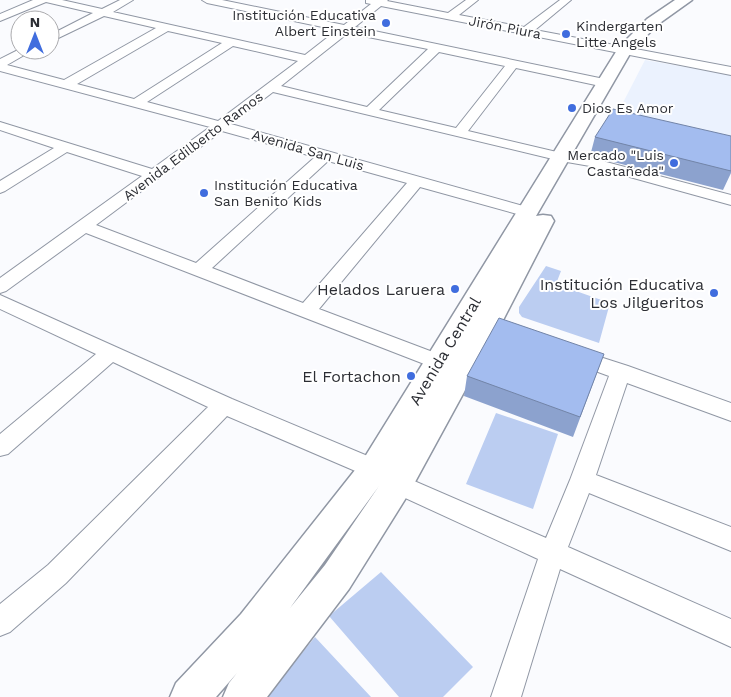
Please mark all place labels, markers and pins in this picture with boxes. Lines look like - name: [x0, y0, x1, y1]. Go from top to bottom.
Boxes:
- place label: Institución Educativa Albert Einstein: [232, 7, 376, 39]
- marker: Institución Educativa Albert Einstein: [380, 17, 392, 29]
- place label: Kindergarten Litte Angels: [576, 18, 663, 50]
- marker: Kindergarten Litte Angels: [560, 28, 572, 40]
- place label: Dios Es Amor: [582, 100, 674, 116]
- marker: Dios Es Amor: [566, 102, 578, 114]
- place label: Mercado "Luis Castañeda": [567, 147, 664, 179]
- marker: Mercado "Luis Castañeda": [668, 157, 680, 169]
- place label: Institución Educativa San Benito Kids: [214, 177, 358, 209]
- marker: Institución Educativa San Benito Kids: [198, 187, 210, 199]
- place label: Institución Educativa Los Jilgueritos: [540, 275, 704, 312]
- place label: Helados Laruera: [317, 280, 445, 299]
- marker: Helados Laruera: [449, 283, 461, 295]
- marker: Institución Educativa Los Jilgueritos: [708, 287, 720, 299]
- place label: El Fortachon: [302, 367, 401, 386]
- marker: El Fortachon: [405, 370, 417, 382]

